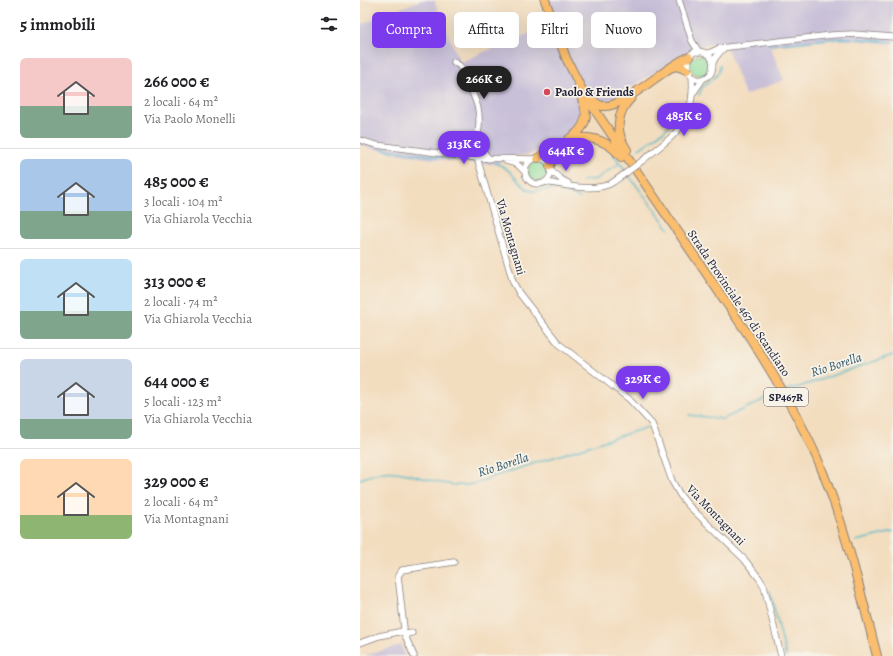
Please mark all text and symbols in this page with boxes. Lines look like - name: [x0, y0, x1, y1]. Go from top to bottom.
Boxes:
- chip: Compra: [372, 12, 446, 48]
- chip: Affitta: [454, 12, 519, 48]
- chip: Filtri: [527, 12, 583, 48]
- chip: Nuovo: [591, 12, 656, 48]
- text: 5 immobili: [20, 13, 96, 36]
- icon: filters: [318, 13, 340, 35]
- pin: 266K €: [451, 66, 517, 100]
- text: 266 000 €: [144, 70, 209, 93]
- text: 266K €: [466, 70, 502, 87]
- icon: home: [52, 74, 100, 122]
- place label: Paolo & Friends: [555, 84, 634, 100]
- marker: Paolo & Friends: [542, 87, 552, 97]
- text: 2 locali · 64 m²: [144, 93, 218, 110]
- pin: 485K €: [651, 103, 717, 137]
- text: 485K €: [666, 107, 702, 124]
- text: Via Paolo Monelli: [144, 110, 236, 127]
- pin: 313K €: [431, 131, 497, 165]
- text: 313K €: [447, 135, 481, 152]
- pin: 644K €: [533, 138, 599, 172]
- text: 644K €: [548, 142, 584, 159]
- text: 485 000 €: [144, 170, 209, 193]
- icon: home: [52, 175, 100, 223]
- text: 3 locali · 104 m²: [144, 193, 223, 210]
- street label: Via Montagnani: [492, 196, 529, 277]
- text: Via Ghiarola Vecchia: [144, 210, 252, 227]
- street label: Strada Provinciale 467 di Scandiano: [684, 227, 794, 379]
- text: 313 000 €: [144, 270, 206, 293]
- icon: home: [52, 275, 100, 323]
- text: 2 locali · 74 m²: [144, 293, 217, 310]
- text: Via Ghiarola Vecchia: [144, 310, 252, 327]
- water label: Rio Borella: [809, 348, 864, 381]
- pin: 329K €: [610, 366, 676, 400]
- text: 644 000 €: [144, 370, 209, 393]
- text: 329K €: [625, 370, 661, 387]
- icon: home: [52, 375, 100, 423]
- road number: SP467R: [764, 388, 808, 406]
- text: 5 locali · 123 m²: [144, 393, 222, 410]
- text: Via Ghiarola Vecchia: [144, 410, 252, 427]
- water label: Rio Borella: [476, 448, 531, 481]
- text: 329 000 €: [144, 470, 209, 493]
- icon: home: [52, 475, 100, 523]
- street label: Via Montagnani: [682, 481, 749, 549]
- text: 2 locali · 64 m²: [144, 493, 218, 510]
- text: Via Montagnani: [144, 510, 229, 527]

